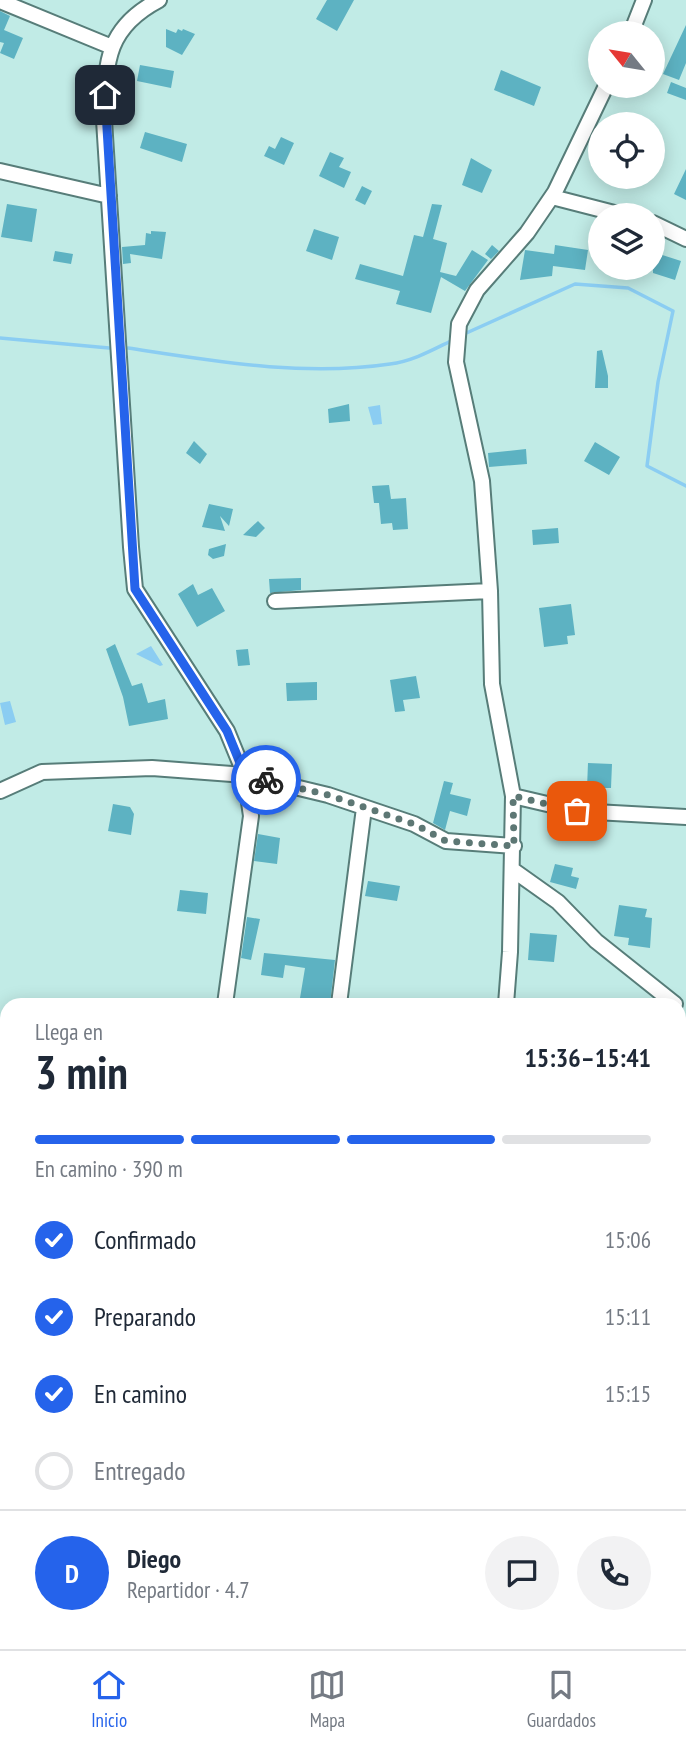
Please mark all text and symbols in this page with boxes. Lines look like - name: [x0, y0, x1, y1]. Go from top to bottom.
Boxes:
- north arrow: [588, 21, 665, 98]
- map controls: [588, 21, 665, 280]
- pin: [75, 65, 135, 125]
- icon: home: [86, 76, 124, 114]
- button: locate: [588, 112, 665, 189]
- button: layers: [588, 203, 665, 280]
- courier: [231, 745, 301, 815]
- icon: bike: [247, 761, 285, 799]
- pin: [547, 781, 607, 841]
- icon: bag: [558, 792, 596, 830]
- text: Llega en: [35, 1017, 103, 1046]
- text: 15:36–15:41: [524, 1041, 651, 1074]
- text: 3 min: [35, 1042, 128, 1102]
- text: En camino · 390 m: [35, 1154, 183, 1183]
- icon: check: [35, 1221, 73, 1259]
- text: Confirmado: [94, 1223, 196, 1256]
- text: 15:06: [605, 1225, 651, 1254]
- icon: check: [35, 1298, 73, 1336]
- text: Preparando: [94, 1300, 196, 1333]
- text: 15:11: [605, 1302, 651, 1331]
- icon: check: [35, 1375, 73, 1413]
- text: En camino: [94, 1377, 187, 1410]
- text: 15:15: [605, 1379, 651, 1408]
- text: Entregado: [94, 1454, 186, 1487]
- button: chat: [485, 1536, 559, 1610]
- button: phone: [577, 1536, 651, 1610]
- text: Diego: [127, 1542, 181, 1575]
- text: D: [65, 1557, 79, 1590]
- text: Repartidor · 4.7: [127, 1575, 250, 1604]
- tab: Inicio: [90, 1666, 128, 1732]
- tab: Mapa: [308, 1666, 346, 1732]
- tab: Guardados: [527, 1666, 596, 1732]

